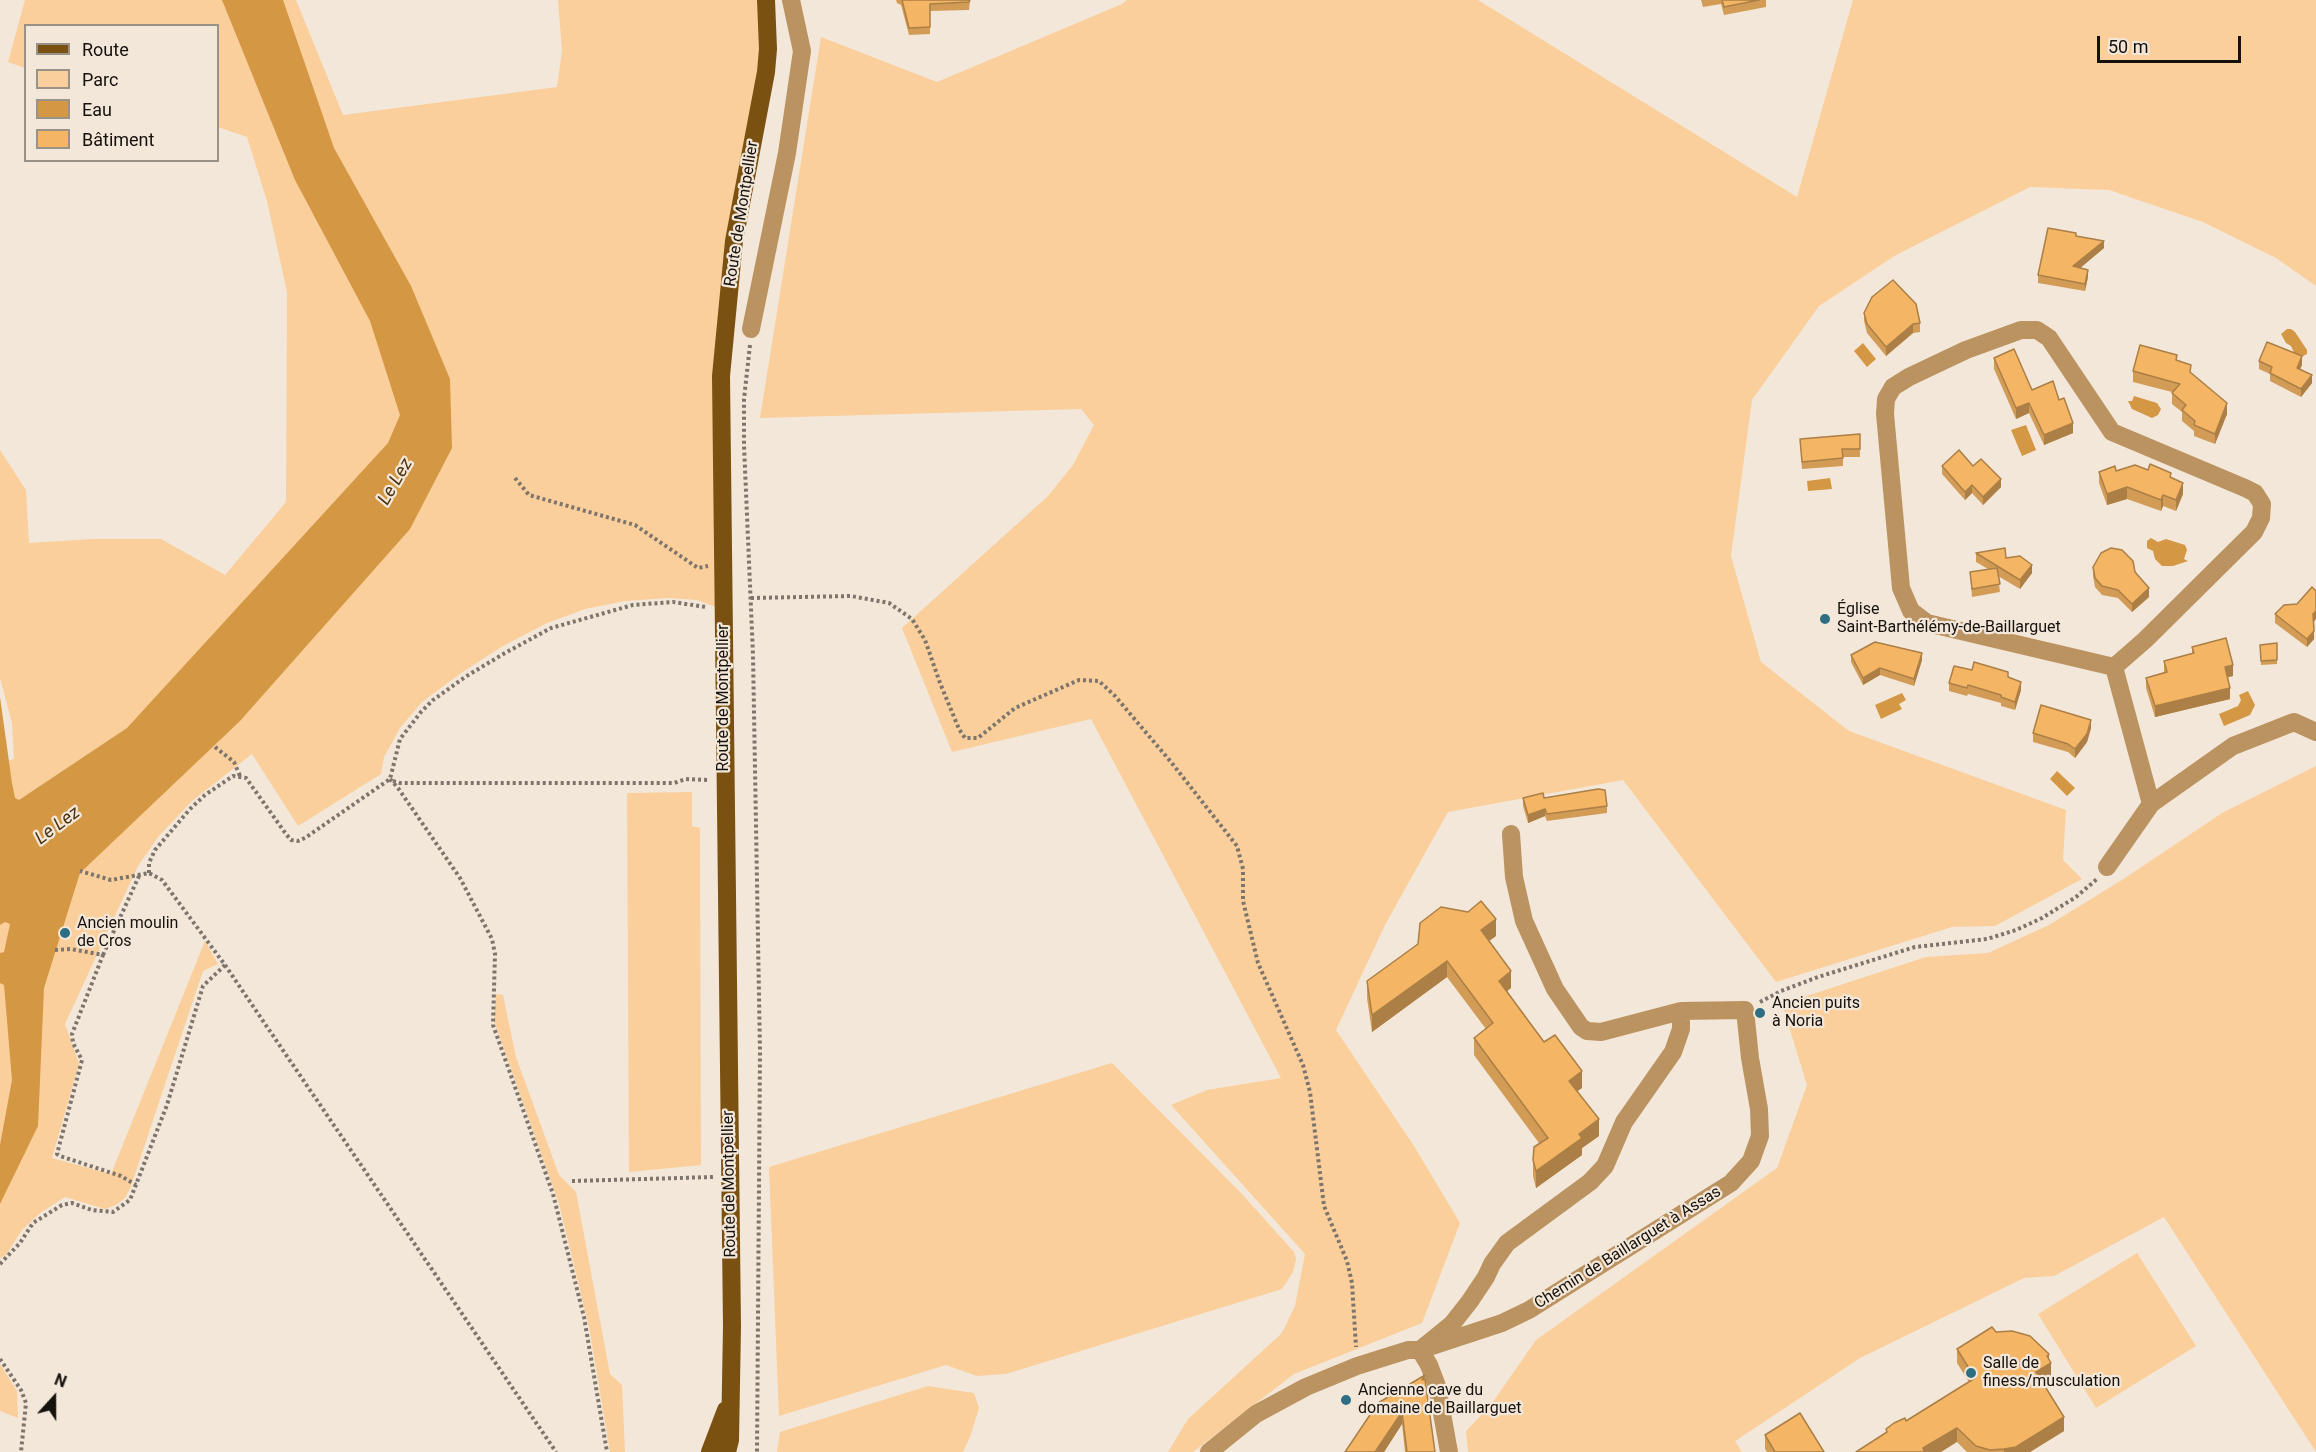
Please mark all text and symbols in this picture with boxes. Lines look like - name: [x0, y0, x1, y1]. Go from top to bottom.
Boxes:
- legend: [24, 24, 219, 162]
- scale bar: [2100, 24, 2244, 62]
- text: 50 m: [2108, 36, 2148, 57]
- text: Route: [82, 39, 129, 60]
- text: Parc: [82, 69, 118, 90]
- text: Eau: [82, 99, 112, 120]
- text: Bâtiment: [82, 129, 154, 150]
- street label: Route de Montpellier: [721, 140, 763, 288]
- water label: Le Lez: [374, 455, 418, 509]
- place label: Église Saint-Barthélémy-de-Baillarguet: [1837, 600, 2061, 638]
- marker: Église Saint-Barthélémy-de-Baillarguet: [1818, 612, 1832, 626]
- street label: Route de Montpellier: [714, 624, 734, 772]
- water label: Le Lez: [31, 802, 85, 850]
- place label: Ancien moulin de Cros: [77, 914, 178, 952]
- marker: Ancien moulin de Cros: [58, 926, 72, 940]
- place label: Ancien puits à Noria: [1772, 994, 1860, 1032]
- marker: Ancien puits à Noria: [1753, 1006, 1767, 1020]
- street label: Route de Montpellier: [719, 1110, 741, 1258]
- street label: Chemin de Baillarguet à Assas: [1531, 1183, 1725, 1313]
- place label: Salle de finess/musculation: [1983, 1354, 2120, 1392]
- marker: Salle de finess/musculation: [1964, 1366, 1978, 1380]
- north arrow: [24, 1368, 84, 1428]
- text: N: [52, 1370, 69, 1392]
- place label: Ancienne cave du domaine de Baillarguet: [1358, 1381, 1521, 1419]
- marker: Ancienne cave du domaine de Baillarguet: [1339, 1393, 1353, 1407]

